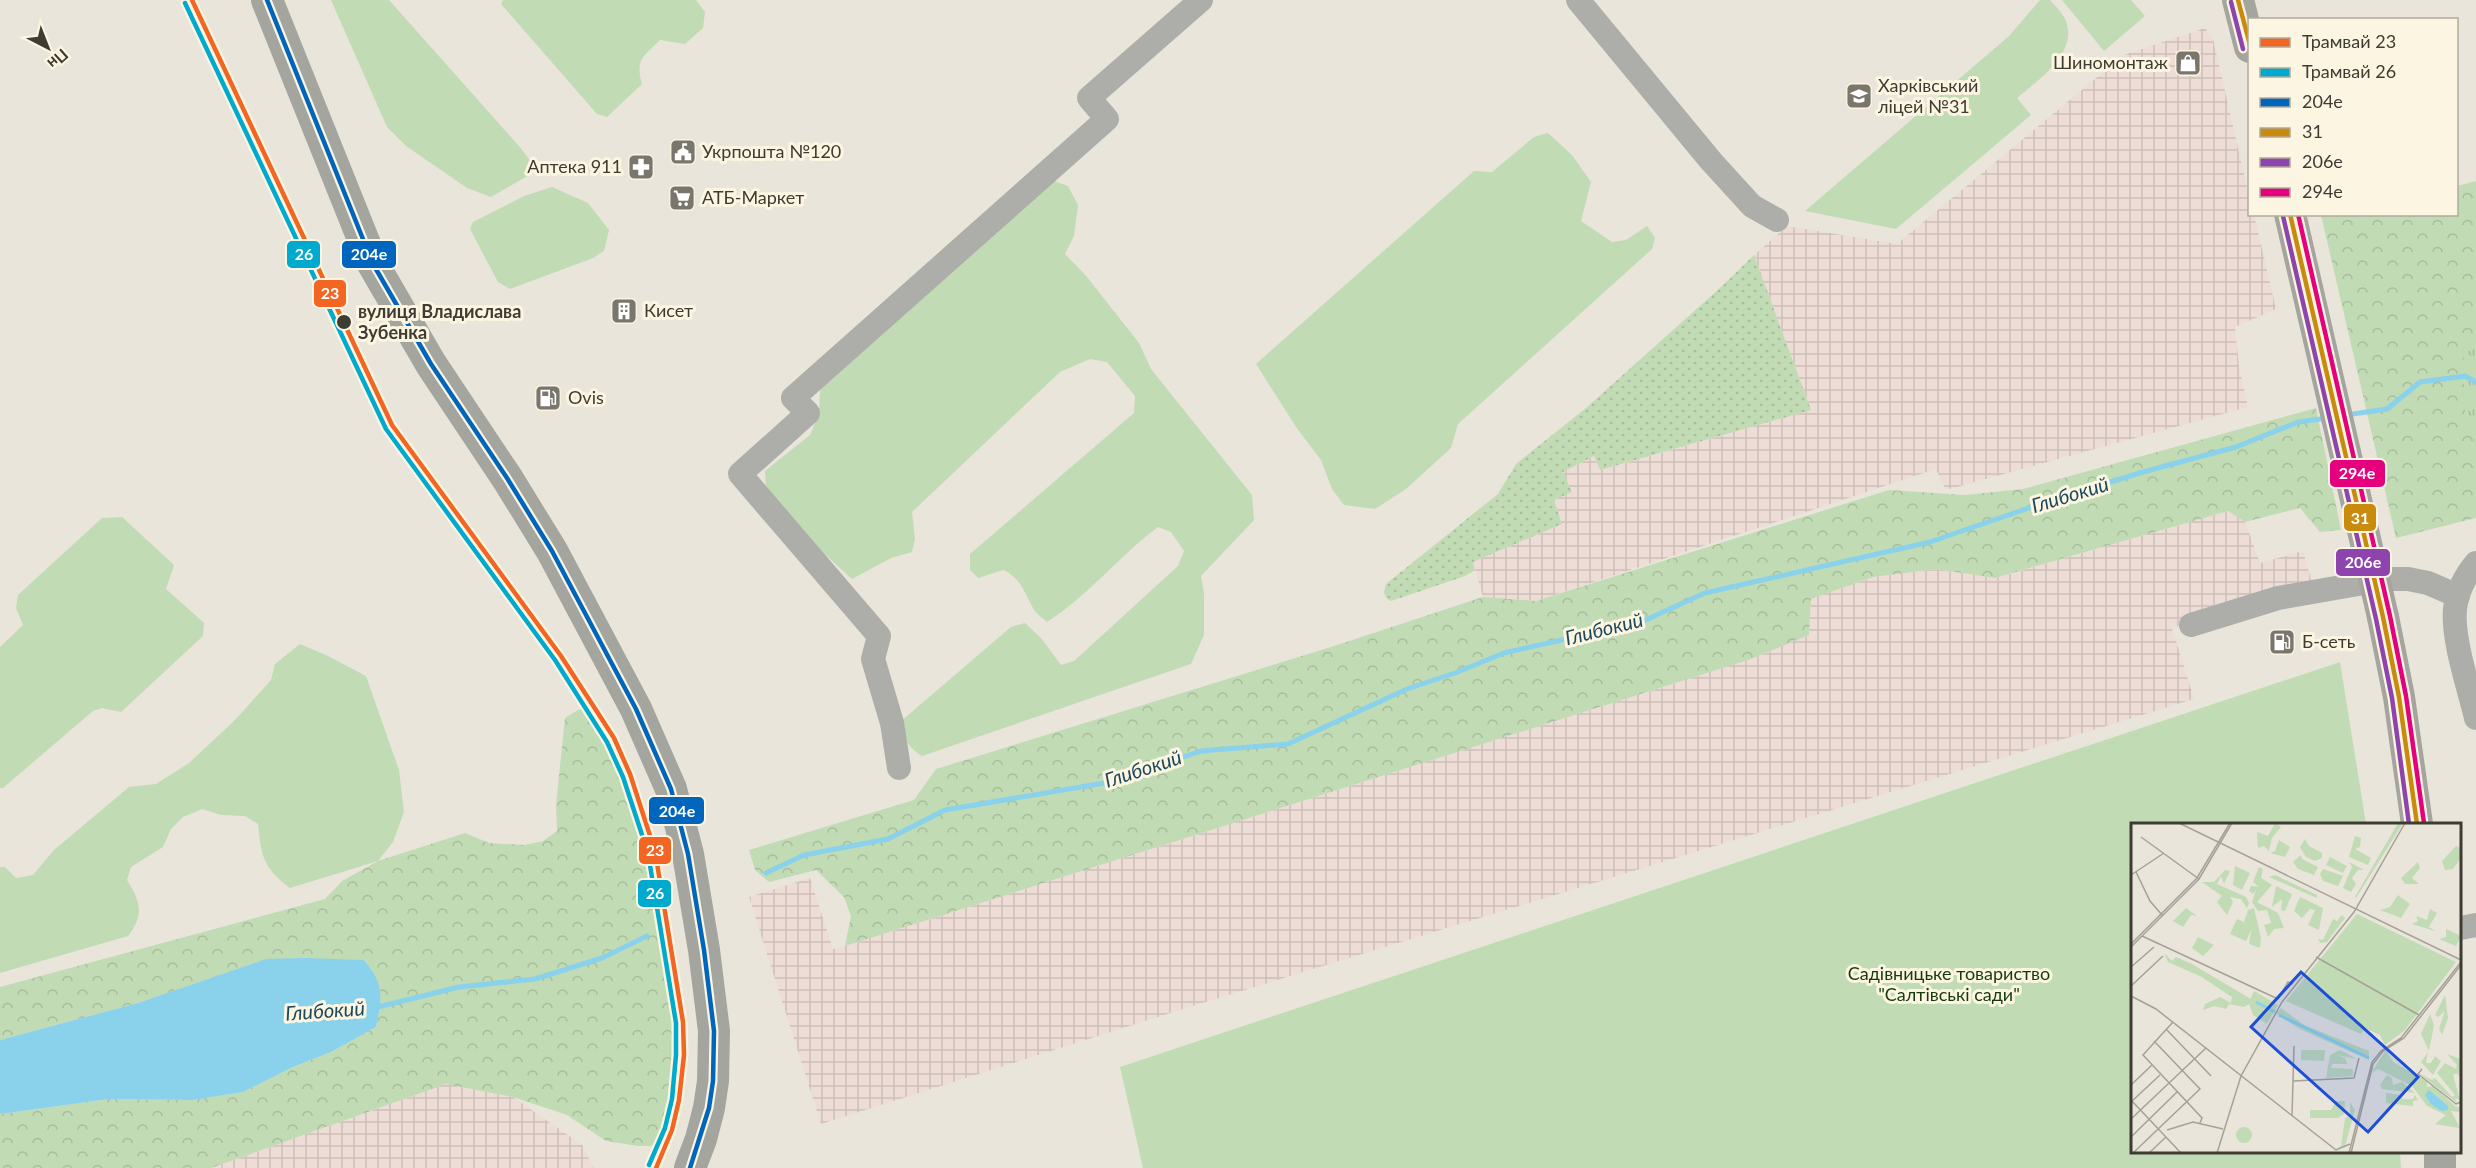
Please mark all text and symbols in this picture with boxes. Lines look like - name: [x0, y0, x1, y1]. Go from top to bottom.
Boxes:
- north arrow: [18, 18, 78, 78]
- legend: [2248, 18, 2458, 216]
- text: Трамвай 23: [2302, 30, 2396, 52]
- text: Пн: [44, 45, 73, 74]
- shop icon: Шиномонтаж: [2173, 48, 2203, 78]
- place label: Шиномонтаж: [2053, 51, 2168, 73]
- text: Трамвай 26: [2302, 60, 2396, 82]
- place label: Харківський ліцей №31: [1878, 74, 1978, 117]
- school or university icon: Харківський ліцей №31: [1844, 81, 1874, 111]
- text: 204е: [2302, 90, 2343, 112]
- text: 31: [2302, 120, 2323, 142]
- public building icon: Укрпошта №120: [668, 137, 698, 167]
- place label: Укрпошта №120: [702, 140, 841, 162]
- text: 206е: [2302, 150, 2343, 172]
- pharmacy icon: Аптека 911: [626, 152, 656, 182]
- place label: Аптека 911: [527, 155, 622, 177]
- text: 294е: [2302, 180, 2343, 202]
- supermarket icon: АТБ-Маркет: [667, 183, 697, 213]
- place label: АТБ-Маркет: [702, 186, 804, 208]
- line badge: 26: [286, 240, 321, 269]
- line badge: 204е: [341, 240, 397, 269]
- text: 26: [295, 244, 313, 263]
- text: 204е: [351, 244, 388, 263]
- line badge: 23: [313, 279, 347, 308]
- text: 23: [321, 283, 339, 302]
- building icon: Кисет: [609, 296, 639, 326]
- place label: Кисет: [644, 299, 693, 321]
- place label: вулиця Владислава Зубенка: [358, 300, 521, 343]
- marker: вулиця Владислава Зубенка: [335, 313, 353, 331]
- fuel station icon: Ovis: [533, 383, 563, 413]
- place label: Ovis: [568, 386, 604, 408]
- line badge: 294е: [2329, 459, 2386, 488]
- text: 294е: [2339, 463, 2376, 482]
- water label: Глибокий: [2028, 471, 2111, 517]
- line badge: 31: [2343, 503, 2377, 532]
- text: 31: [2351, 508, 2369, 527]
- line badge: 206е: [2335, 548, 2391, 577]
- text: 206е: [2345, 552, 2382, 571]
- water label: Глибокий: [1562, 607, 1645, 649]
- fuel station icon: Б-сеть: [2267, 627, 2297, 657]
- place label: Б-сеть: [2302, 630, 2356, 652]
- water label: Глибокий: [1101, 744, 1184, 792]
- line badge: 204е: [648, 796, 705, 825]
- text: 204е: [659, 801, 696, 820]
- inset map: [2131, 823, 2461, 1153]
- line badge: 23: [638, 836, 672, 865]
- text: 23: [646, 840, 664, 859]
- line badge: 26: [637, 879, 672, 908]
- text: 26: [646, 883, 664, 902]
- park label: Садівницьке товариство "Салтівські сади": [1848, 962, 2050, 1005]
- water label: Глибокий: [284, 995, 365, 1025]

